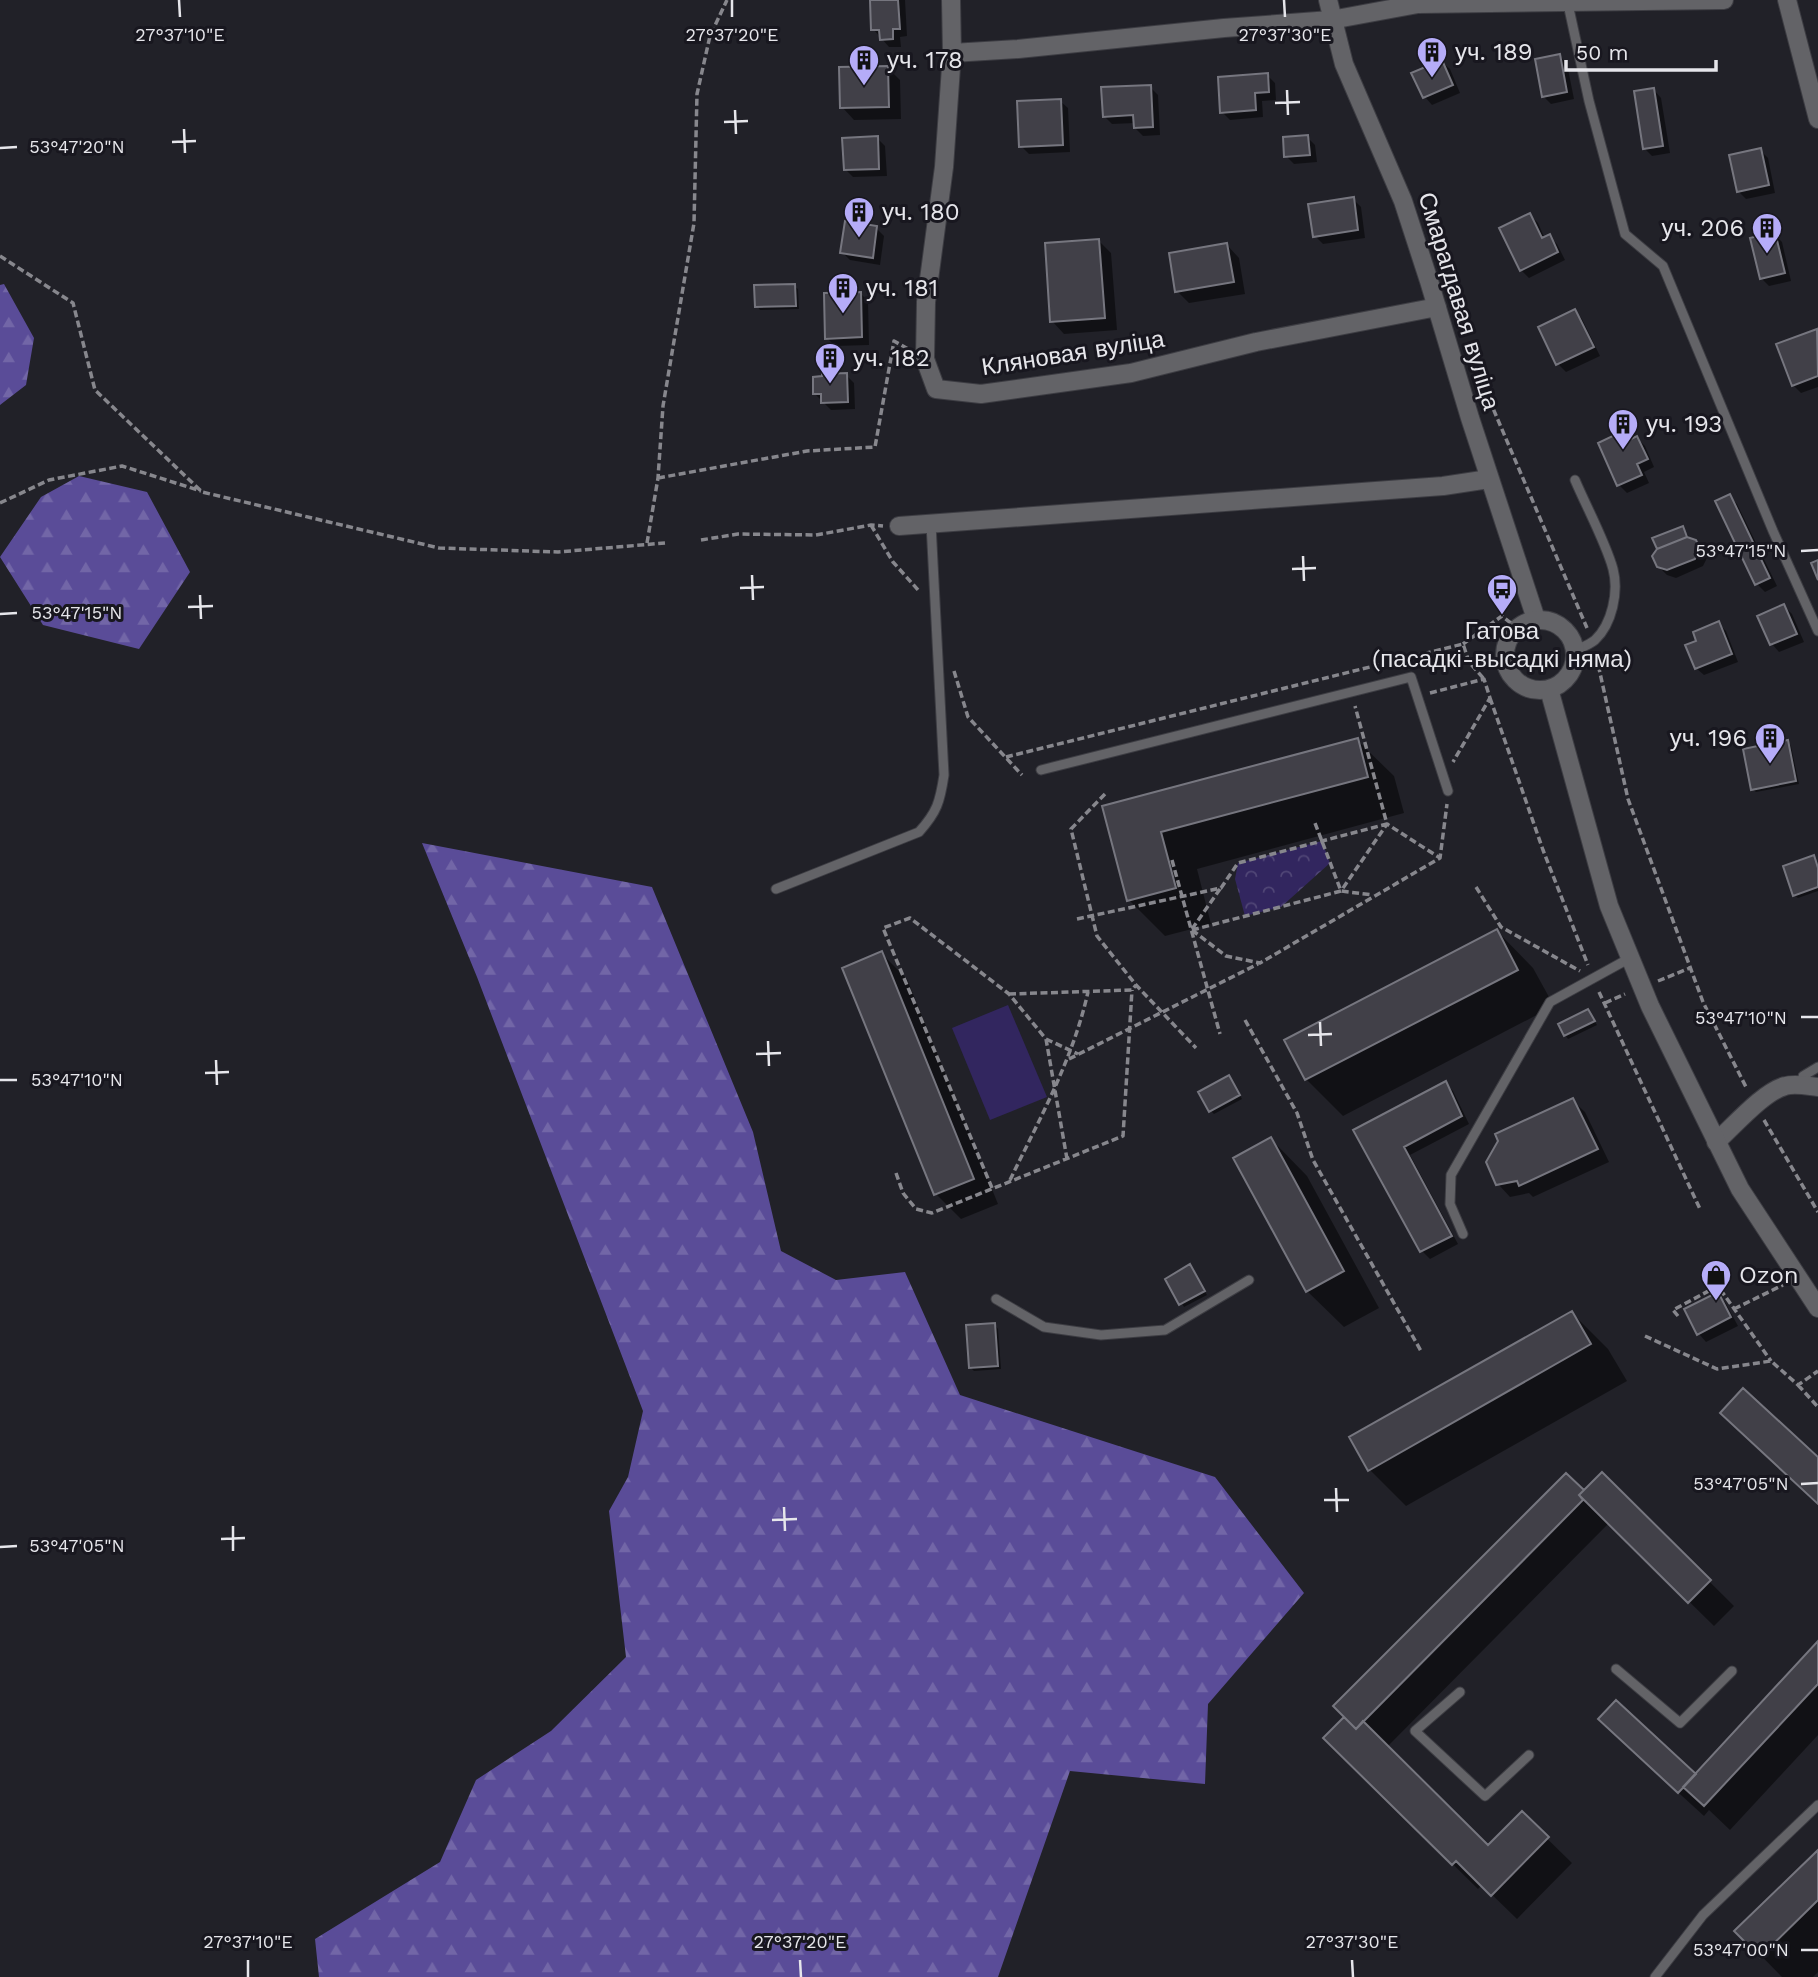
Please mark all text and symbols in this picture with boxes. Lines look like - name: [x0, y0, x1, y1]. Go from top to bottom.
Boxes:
- text: 27°37'10"E: [135, 24, 225, 45]
- text: 27°37'20"E: [685, 24, 779, 45]
- text: 27°37'30"E: [1238, 24, 1332, 45]
- scale bar: [1566, 28, 1716, 72]
- building icon: уч. 189: [1415, 35, 1449, 79]
- place label: уч. 189: [1455, 38, 1533, 66]
- text: 50 m: [1576, 40, 1628, 65]
- building icon: уч. 178: [847, 43, 881, 87]
- place label: уч. 178: [887, 46, 963, 74]
- text: 53°47'20"N: [29, 136, 125, 157]
- street label: Смарагдавая вуліца: [1413, 189, 1506, 414]
- building icon: уч. 180: [842, 195, 876, 239]
- place label: уч. 180: [882, 198, 960, 226]
- building icon: уч. 206: [1750, 211, 1784, 255]
- place label: уч. 206: [1661, 214, 1744, 242]
- building icon: уч. 181: [826, 271, 860, 315]
- place label: уч. 181: [866, 274, 938, 302]
- street label: Кляновая вуліца: [980, 325, 1167, 381]
- building icon: уч. 182: [813, 341, 847, 385]
- place label: уч. 182: [853, 344, 930, 372]
- building icon: уч. 193: [1606, 407, 1640, 451]
- place label: уч. 193: [1646, 410, 1722, 438]
- text: 53°47'15"N: [1695, 540, 1787, 561]
- bus stop icon: Гатова (пасадкі-высадкі няма): [1485, 572, 1519, 616]
- text: 53°47'15"N: [31, 602, 123, 623]
- place label: Гатова (пасадкі-высадкі няма): [1372, 617, 1632, 673]
- building icon: уч. 196: [1753, 721, 1787, 765]
- place label: уч. 196: [1670, 724, 1747, 752]
- text: 53°47'10"N: [1695, 1007, 1787, 1028]
- text: 53°47'10"N: [31, 1069, 123, 1090]
- shop icon: Ozon: [1699, 1258, 1733, 1302]
- place label: Ozon: [1739, 1261, 1799, 1289]
- text: 53°47'05"N: [1693, 1473, 1789, 1494]
- text: 53°47'05"N: [29, 1535, 125, 1556]
- text: 27°37'10"E: [203, 1931, 293, 1952]
- text: 27°37'20"E: [753, 1931, 847, 1952]
- text: 27°37'30"E: [1305, 1931, 1399, 1952]
- text: 53°47'00"N: [1693, 1939, 1789, 1960]

